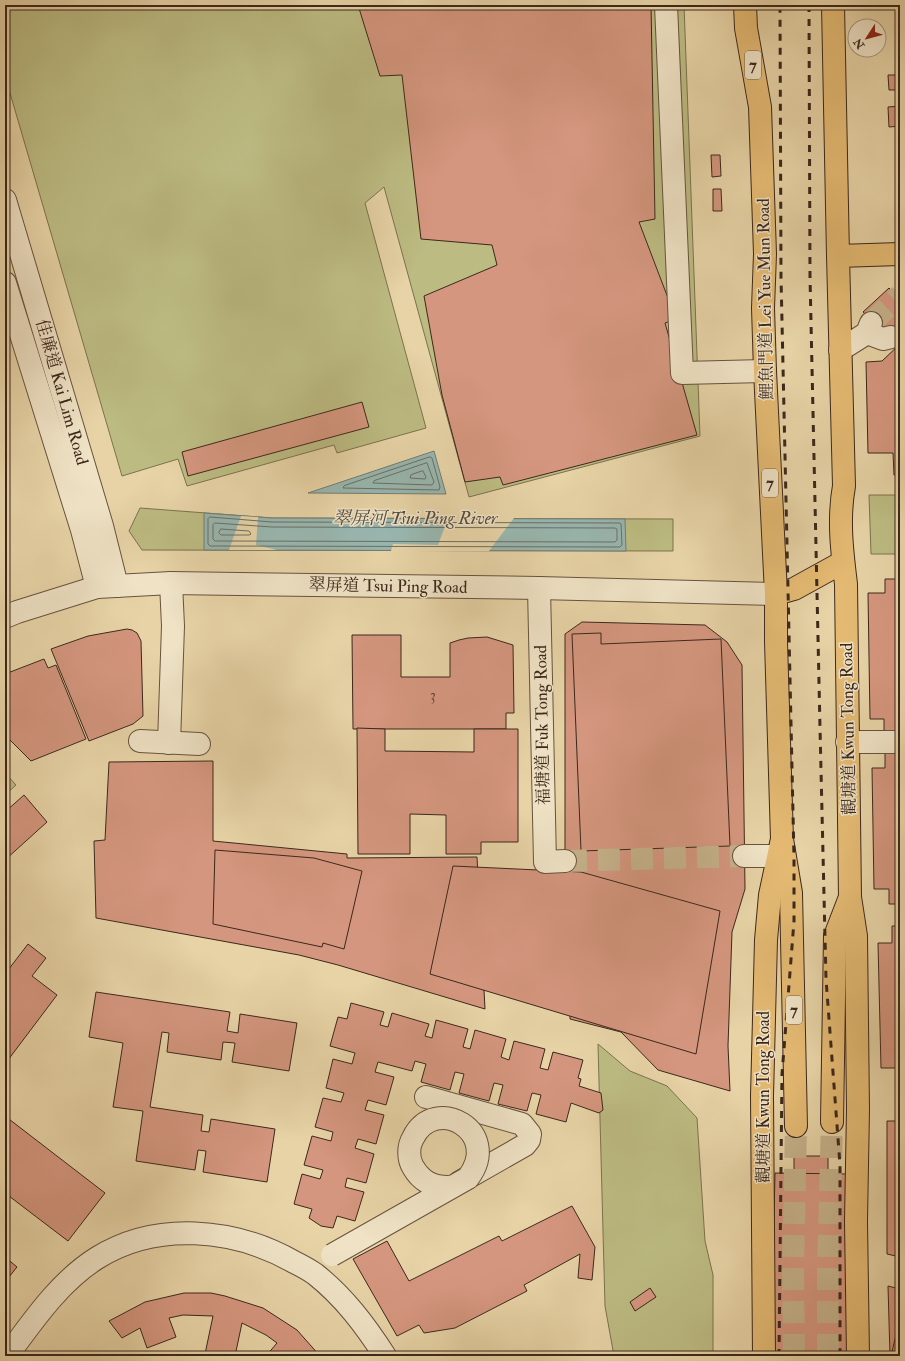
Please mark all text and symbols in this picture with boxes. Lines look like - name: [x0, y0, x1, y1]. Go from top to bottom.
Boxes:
- north arrow: [847, 18, 887, 58]
- text: N: [850, 35, 868, 52]
- road number: 7: [745, 51, 761, 79]
- street label: 鯉魚門道 Lei Yue Mun Road: [753, 197, 777, 400]
- street label: 佳廉道 Kai Lim Road: [31, 317, 93, 468]
- road number: 7: [762, 469, 778, 497]
- water label: 翠屏河 Tsui Ping River: [333, 507, 499, 530]
- street label: 翠屏道 Tsui Ping Road: [308, 574, 468, 598]
- street label: 觀塘道 Kwun Tong Road: [836, 642, 860, 815]
- street label: 福塘道 Fuk Tong Road: [530, 644, 554, 805]
- house number: 3: [430, 686, 436, 705]
- road number: 7: [786, 996, 802, 1024]
- street label: 觀塘道 Kwun Tong Road: [753, 1010, 774, 1183]

